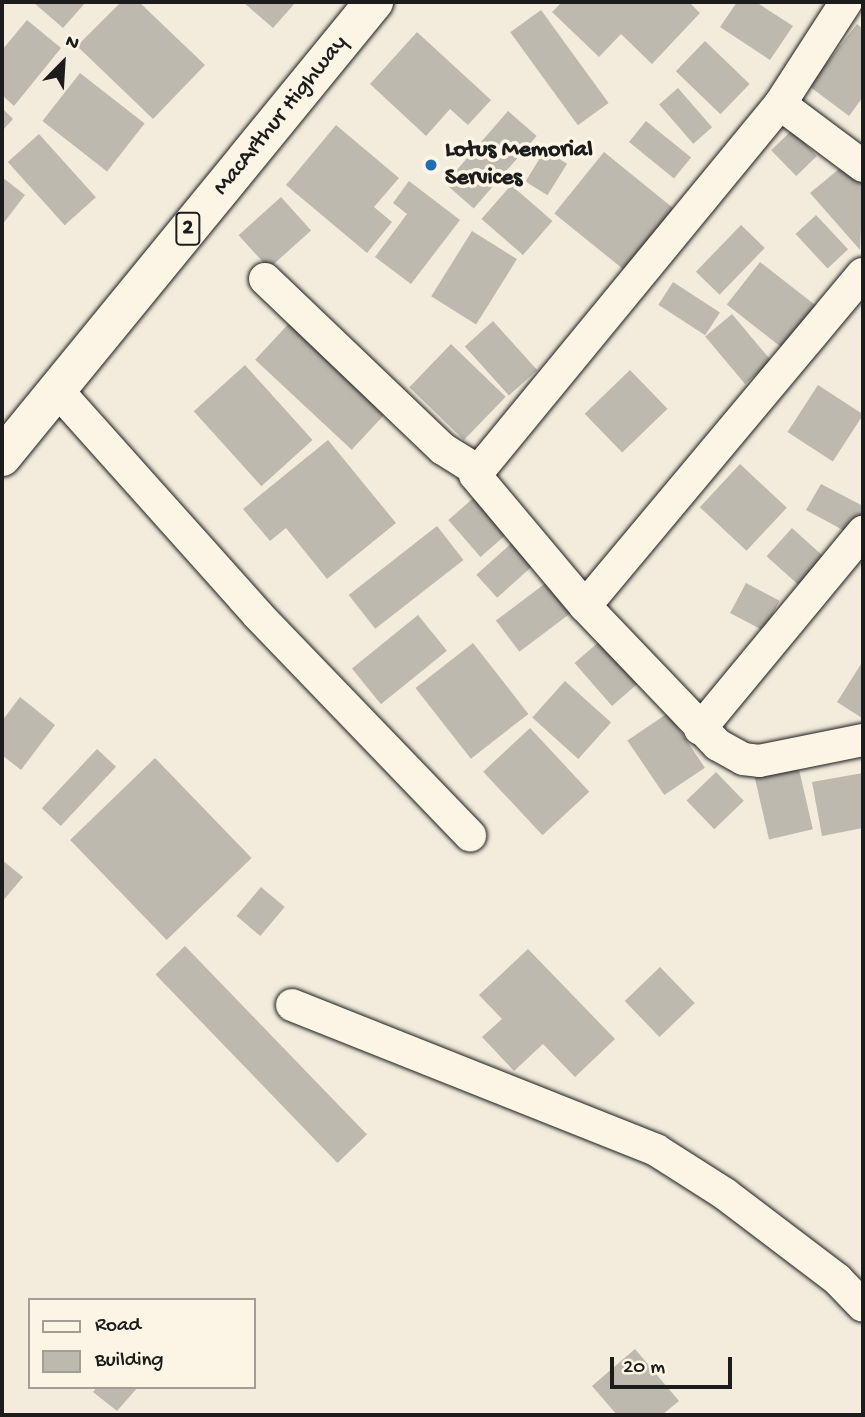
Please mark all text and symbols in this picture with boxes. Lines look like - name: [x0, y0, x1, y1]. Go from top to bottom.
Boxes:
- north arrow: [28, 28, 98, 98]
- text: N: [61, 30, 82, 56]
- street label: MacArthur Highway: [207, 30, 355, 202]
- place label: Lotus Memorial Services: [445, 137, 593, 193]
- marker: Lotus Memorial Services: [423, 157, 439, 173]
- road number: 2: [174, 210, 202, 248]
- legend: [28, 1298, 256, 1389]
- text: Road: [95, 1314, 141, 1339]
- scale bar: [613, 1344, 736, 1388]
- text: Building: [95, 1349, 164, 1374]
- text: 20 m: [623, 1356, 665, 1381]

